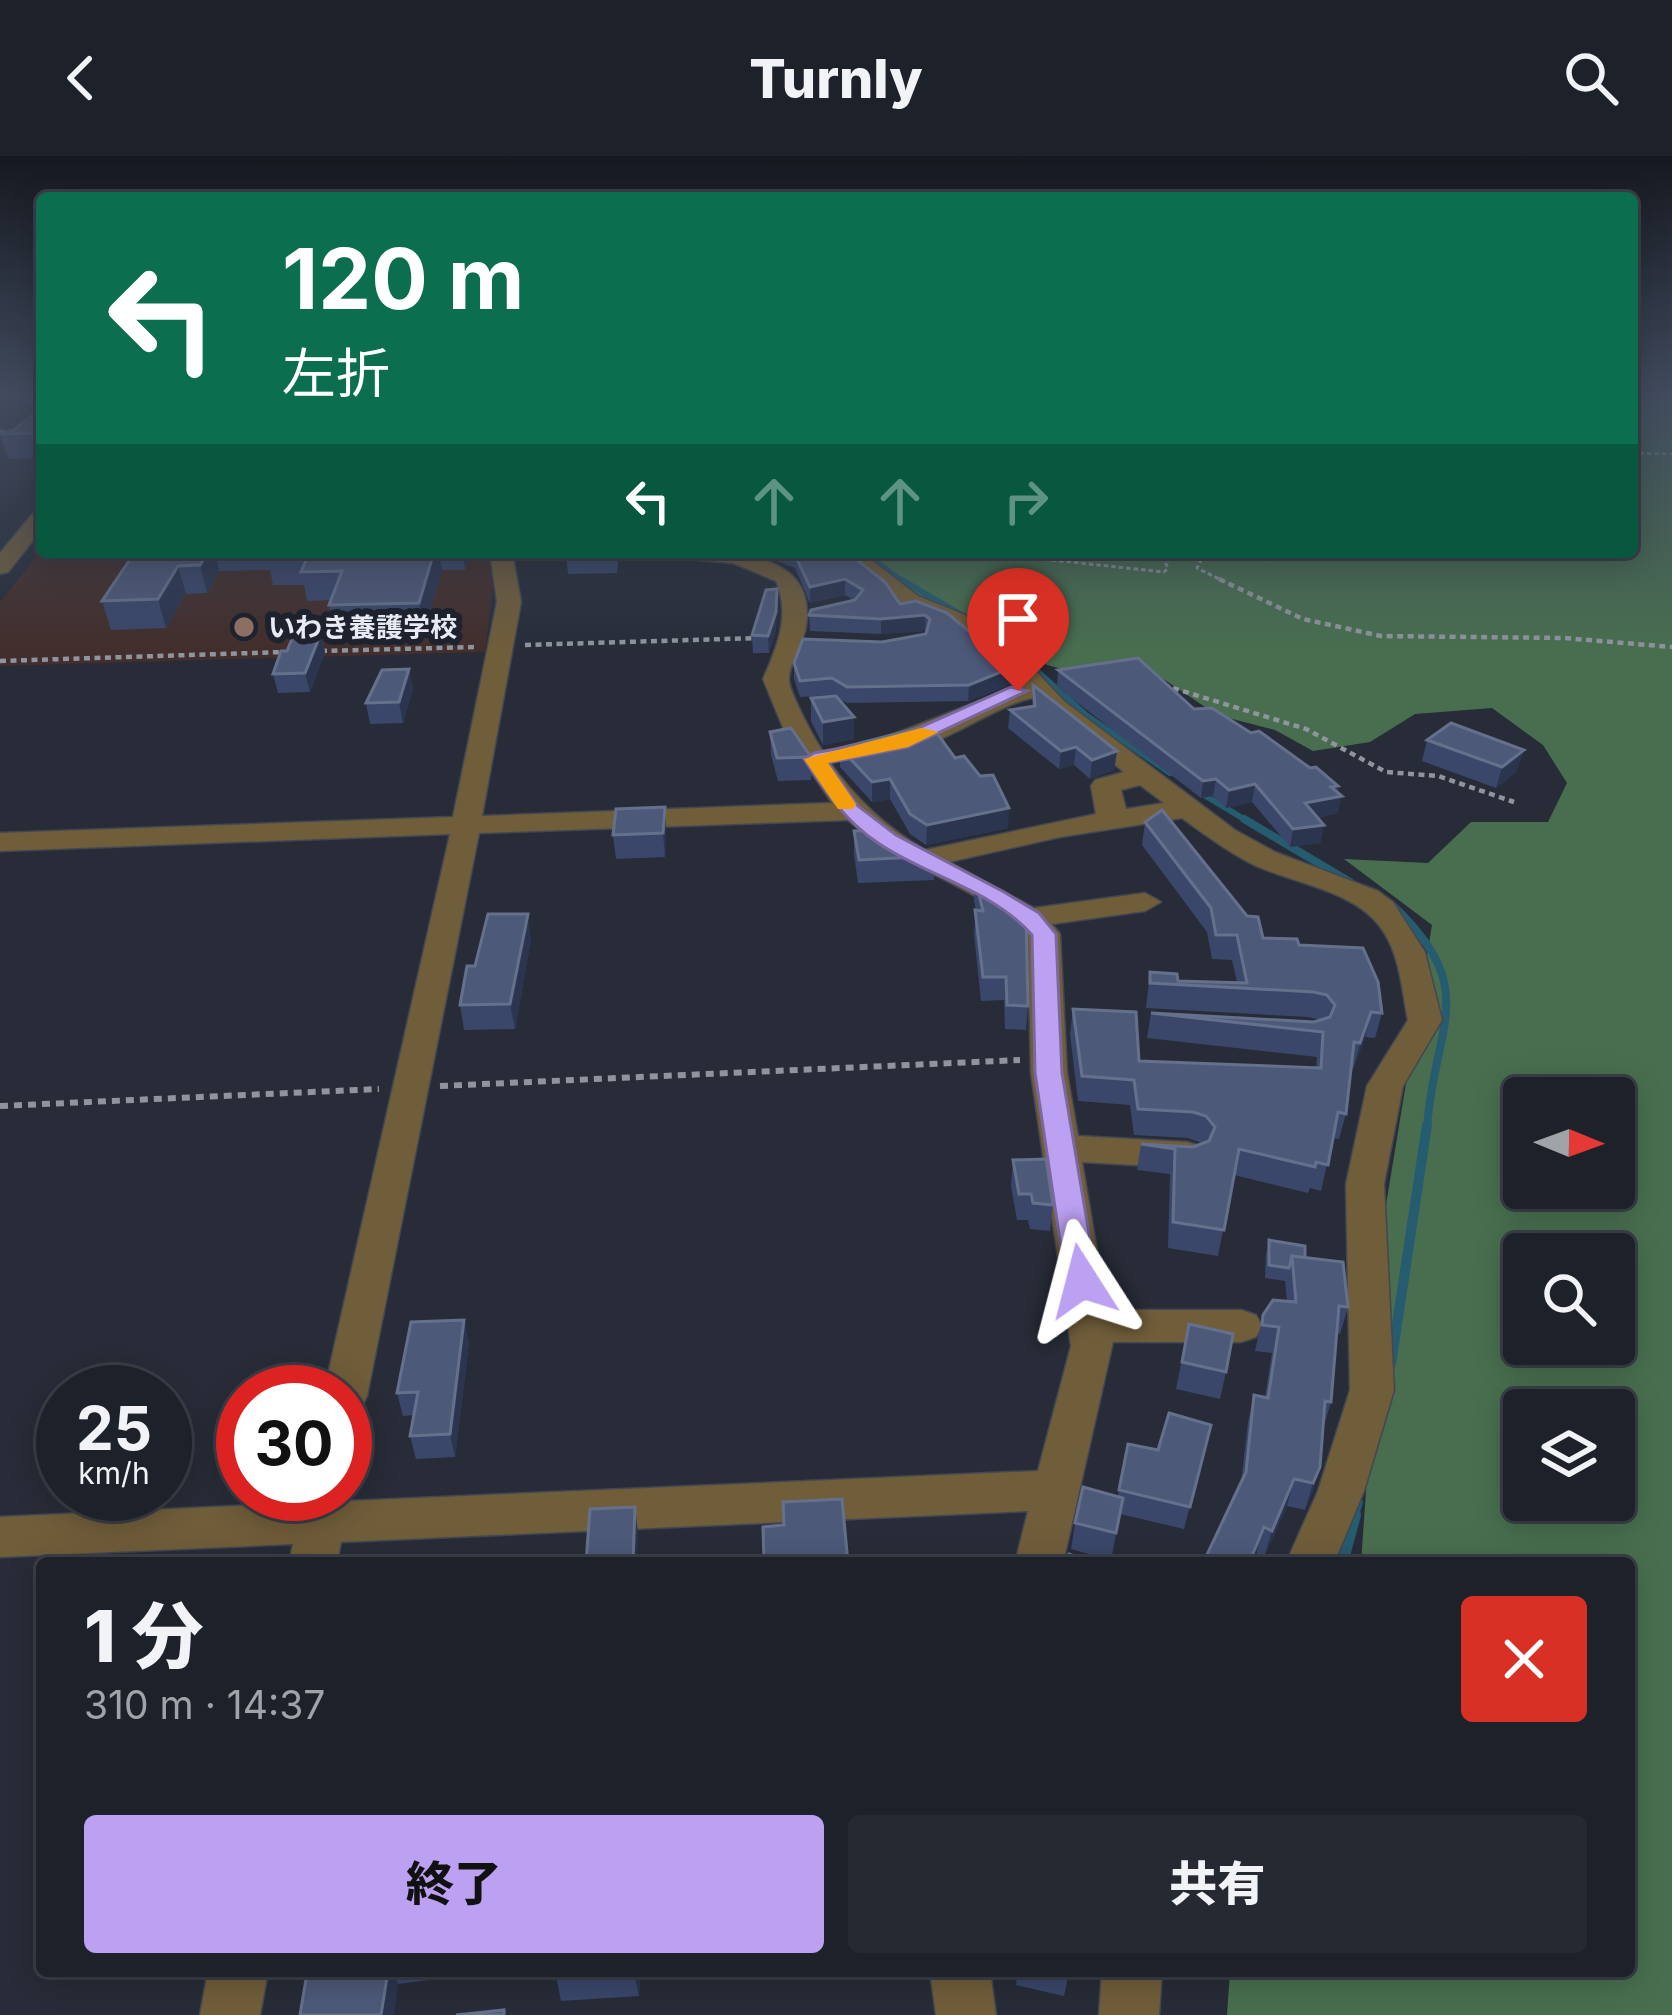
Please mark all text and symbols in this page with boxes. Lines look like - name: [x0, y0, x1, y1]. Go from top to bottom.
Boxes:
- icon: back: [48, 45, 114, 111]
- icon: search: [1558, 45, 1624, 111]
- text: Turnly: [749, 46, 923, 111]
- text: 120 m: [282, 228, 524, 329]
- icon: left: [84, 240, 240, 396]
- text: 左折: [282, 341, 390, 406]
- icon: left: [615, 468, 681, 534]
- icon: ahead: [741, 468, 807, 534]
- icon: ahead: [867, 468, 933, 534]
- icon: right: [993, 468, 1059, 534]
- pin: [967, 568, 1069, 691]
- icon: arrive: [985, 586, 1051, 652]
- place label: いわき養護学校: [268, 611, 457, 644]
- marker: いわき養護学校: [231, 614, 257, 640]
- north arrow: [1503, 1077, 1635, 1209]
- map controls: [1503, 1077, 1635, 1521]
- position arrow: [1019, 1218, 1145, 1344]
- button: search: [1503, 1233, 1635, 1365]
- speed limit sign: 30: [216, 1365, 372, 1521]
- button: layers: [1503, 1389, 1635, 1521]
- text: 25: [76, 1392, 152, 1464]
- text: km/h: [78, 1455, 150, 1491]
- text: 1 分: [84, 1592, 204, 1679]
- button: close: [1461, 1596, 1587, 1722]
- text: 310 m · 14:37: [84, 1681, 325, 1728]
- button: 終了: [84, 1815, 824, 1953]
- button: 共有: [848, 1815, 1587, 1953]

